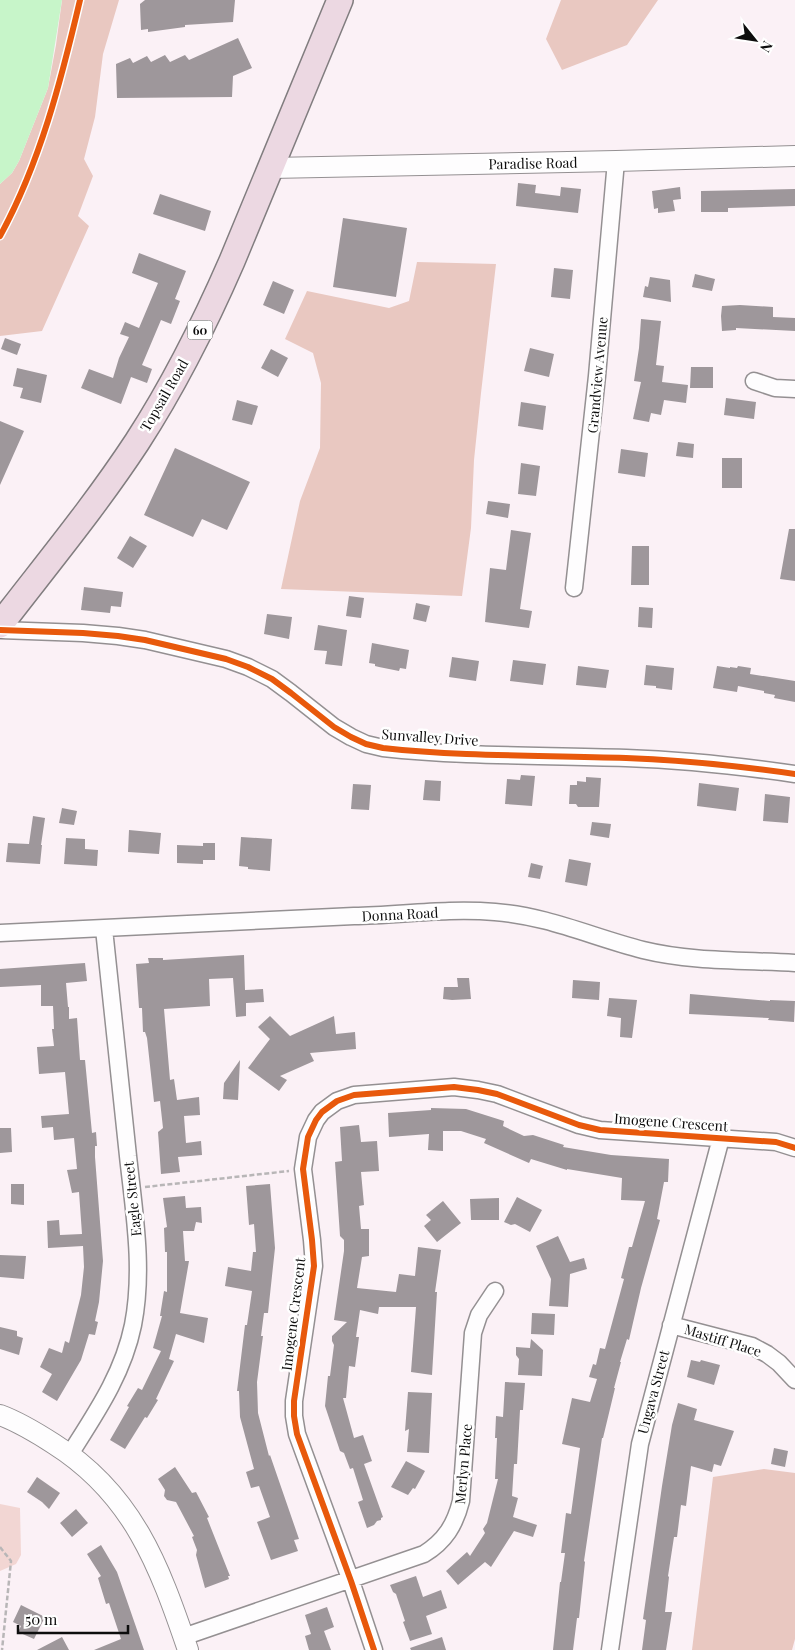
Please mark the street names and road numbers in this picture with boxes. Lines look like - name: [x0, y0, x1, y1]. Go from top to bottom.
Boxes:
- street label: Paradise Road: [488, 153, 578, 173]
- street label: Grandview Avenue: [582, 316, 612, 434]
- road number: 60: [188, 320, 212, 340]
- street label: Topsail Road: [136, 355, 192, 435]
- street label: Sunvalley Drive: [381, 724, 479, 750]
- street label: Donna Road: [361, 903, 439, 925]
- street label: Imogene Crescent: [613, 1109, 730, 1136]
- street label: Eagle Street: [119, 1160, 145, 1237]
- street label: Imogene Crescent: [277, 1255, 310, 1372]
- street label: Mastiff Place: [682, 1319, 764, 1361]
- street label: Ungava Street: [633, 1347, 674, 1436]
- street label: Merlyn Place: [450, 1423, 476, 1505]

